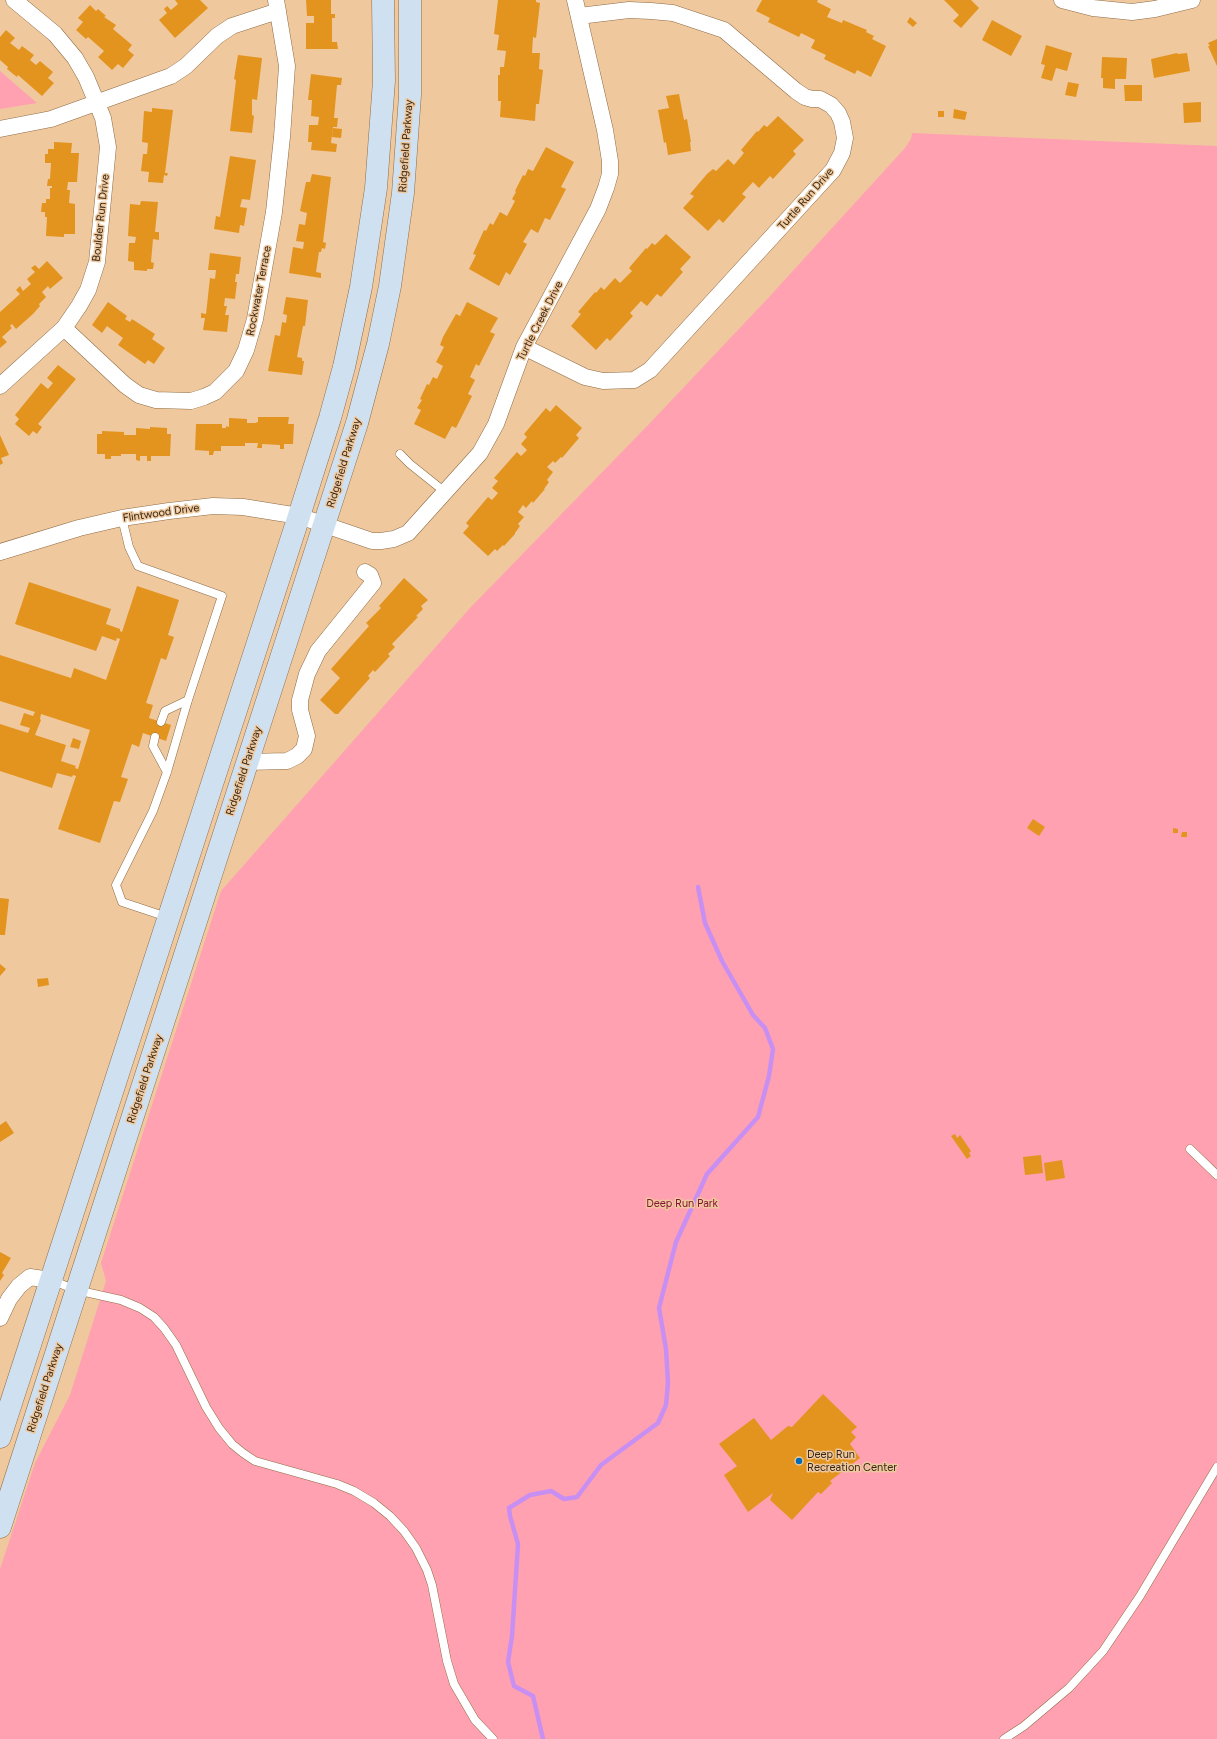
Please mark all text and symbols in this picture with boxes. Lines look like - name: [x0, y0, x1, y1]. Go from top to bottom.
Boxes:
- street label: Ridgefield Parkway: [396, 99, 416, 193]
- street label: Turtle Run Drive: [775, 165, 837, 233]
- street label: Boulder Run Drive: [90, 174, 112, 262]
- street label: Rockwater Terrace: [244, 245, 274, 337]
- street label: Turtle Creek Drive: [514, 279, 566, 363]
- street label: Ridgefield Parkway: [324, 416, 364, 510]
- street label: Flintwood Drive: [122, 501, 200, 525]
- street label: Ridgefield Parkway: [223, 725, 265, 817]
- street label: Ridgefield Parkway: [124, 1033, 166, 1125]
- park label: Deep Run Park: [646, 1197, 718, 1211]
- street label: Ridgefield Parkway: [24, 1342, 66, 1434]
- place label: Deep Run Recreation Center: [807, 1448, 897, 1474]
- marker: Deep Run Recreation Center: [794, 1456, 804, 1466]

